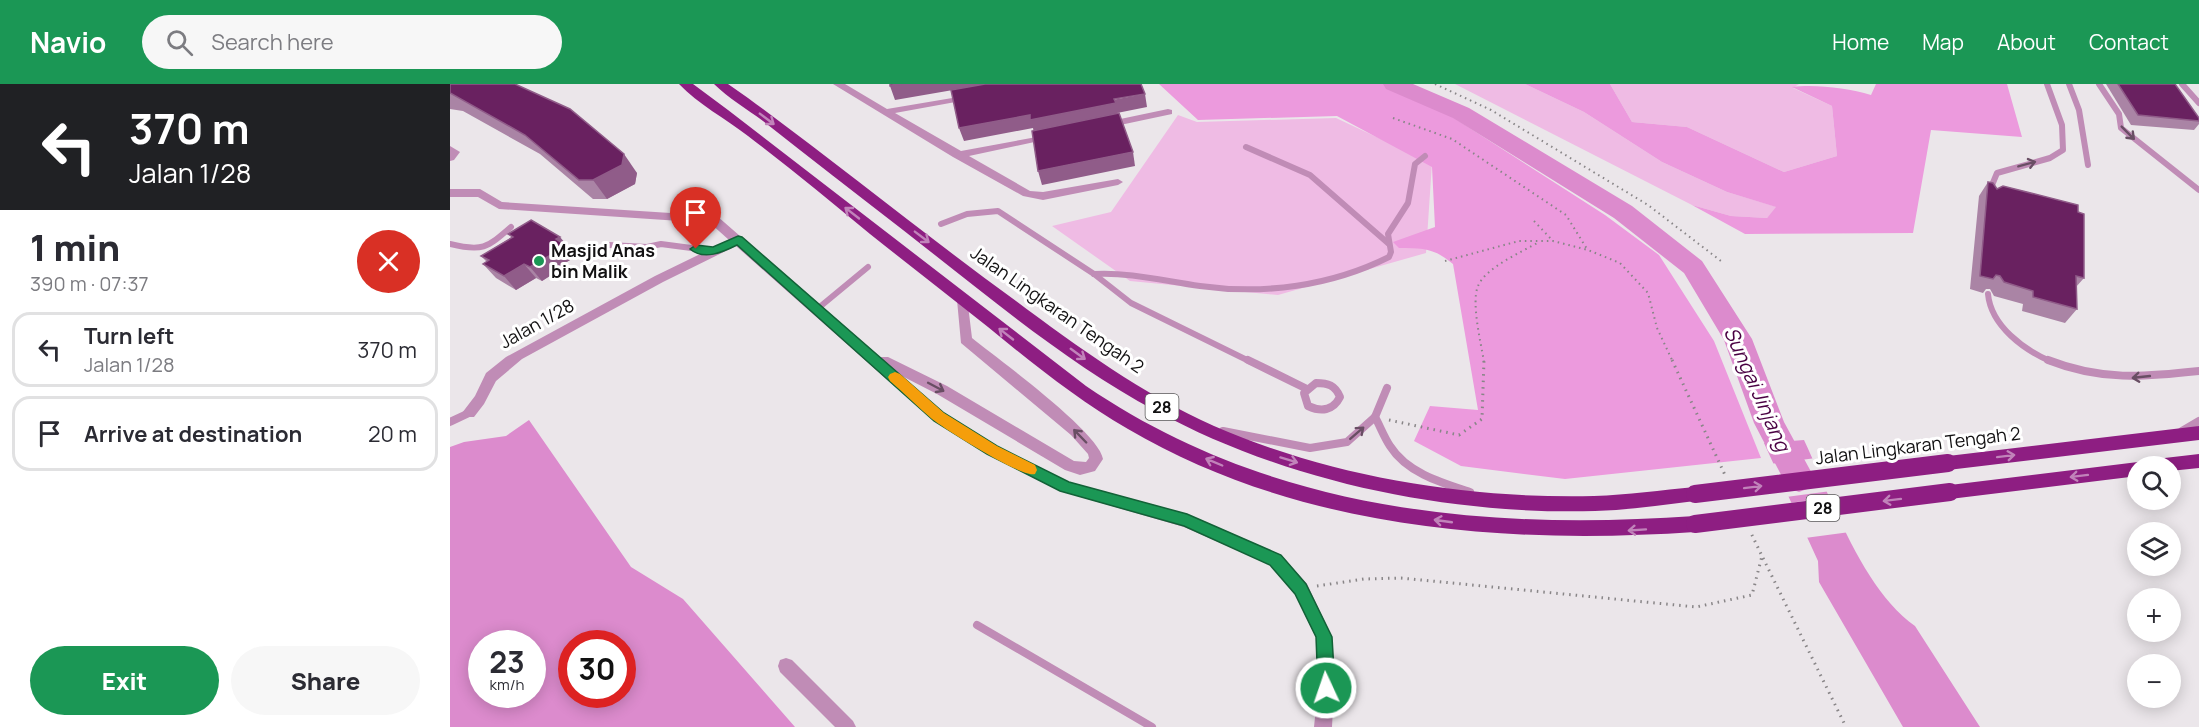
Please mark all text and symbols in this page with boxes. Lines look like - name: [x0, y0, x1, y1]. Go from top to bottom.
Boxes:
- search box: [142, 15, 562, 69]
- text: Navio: [30, 23, 106, 61]
- icon: search: [163, 26, 196, 59]
- text: Search here: [211, 27, 334, 57]
- text: Home: [1832, 28, 1889, 56]
- text: Map: [1922, 28, 1964, 56]
- text: About: [1997, 28, 2056, 56]
- text: Contact: [2089, 28, 2169, 56]
- text: 370 m: [129, 99, 250, 157]
- icon: left: [30, 108, 108, 186]
- one-way arrow: [758, 113, 774, 125]
- one-way arrow: [2121, 126, 2135, 141]
- text: Jalan 1/28: [129, 154, 251, 191]
- one-way arrow: [2017, 157, 2036, 169]
- pin: [670, 187, 721, 249]
- icon: arrive: [679, 196, 712, 229]
- one-way arrow: [845, 207, 861, 220]
- text: 1 min: [30, 223, 120, 272]
- button: close: [357, 230, 420, 293]
- one-way arrow: [913, 231, 929, 244]
- place label: Masjid Anas bin Malik: [551, 238, 655, 283]
- street label: Jalan Lingkaran Tengah 2: [966, 240, 1149, 378]
- marker: Masjid Anas bin Malik: [532, 254, 546, 268]
- text: 390 m · 07:37: [30, 270, 148, 297]
- street label: Jalan 1/28: [495, 293, 578, 353]
- text: Turn left: [84, 321, 174, 351]
- water label: Sungai Jinjang: [1718, 322, 1798, 457]
- one-way arrow: [998, 327, 1014, 340]
- icon: left: [33, 333, 66, 366]
- text: 370 m: [357, 335, 417, 365]
- one-way arrow: [1070, 347, 1086, 360]
- text: Jalan 1/28: [84, 351, 175, 378]
- one-way arrow: [2131, 372, 2151, 383]
- one-way arrow: [927, 381, 944, 393]
- road number: 28: [1146, 394, 1178, 420]
- icon: arrive: [33, 417, 66, 450]
- text: Arrive at destination: [84, 419, 302, 449]
- text: 20 m: [368, 419, 417, 449]
- street label: Jalan Lingkaran Tengah 2: [1814, 421, 2022, 469]
- one-way arrow: [1349, 426, 1364, 440]
- one-way arrow: [1073, 428, 1087, 443]
- one-way arrow: [1995, 451, 2015, 462]
- one-way arrow: [1279, 455, 1298, 466]
- one-way arrow: [1205, 456, 1223, 467]
- map controls: [2127, 456, 2181, 708]
- button: search: [2127, 456, 2181, 510]
- one-way arrow: [2070, 471, 2090, 482]
- one-way arrow: [1742, 482, 1762, 493]
- one-way arrow: [1883, 494, 1903, 505]
- road number: 28: [1806, 495, 1840, 521]
- one-way arrow: [1433, 515, 1453, 526]
- button: layers: [2127, 522, 2181, 576]
- one-way arrow: [1628, 524, 1648, 535]
- button: +: [2127, 588, 2181, 642]
- speed limit sign: 30: [558, 630, 636, 708]
- text: 23: [489, 641, 525, 682]
- button: Exit: [30, 646, 219, 715]
- button: Share: [231, 646, 420, 715]
- button: −: [2127, 654, 2181, 708]
- position arrow: [1294, 656, 1358, 720]
- text: km/h: [490, 674, 524, 695]

